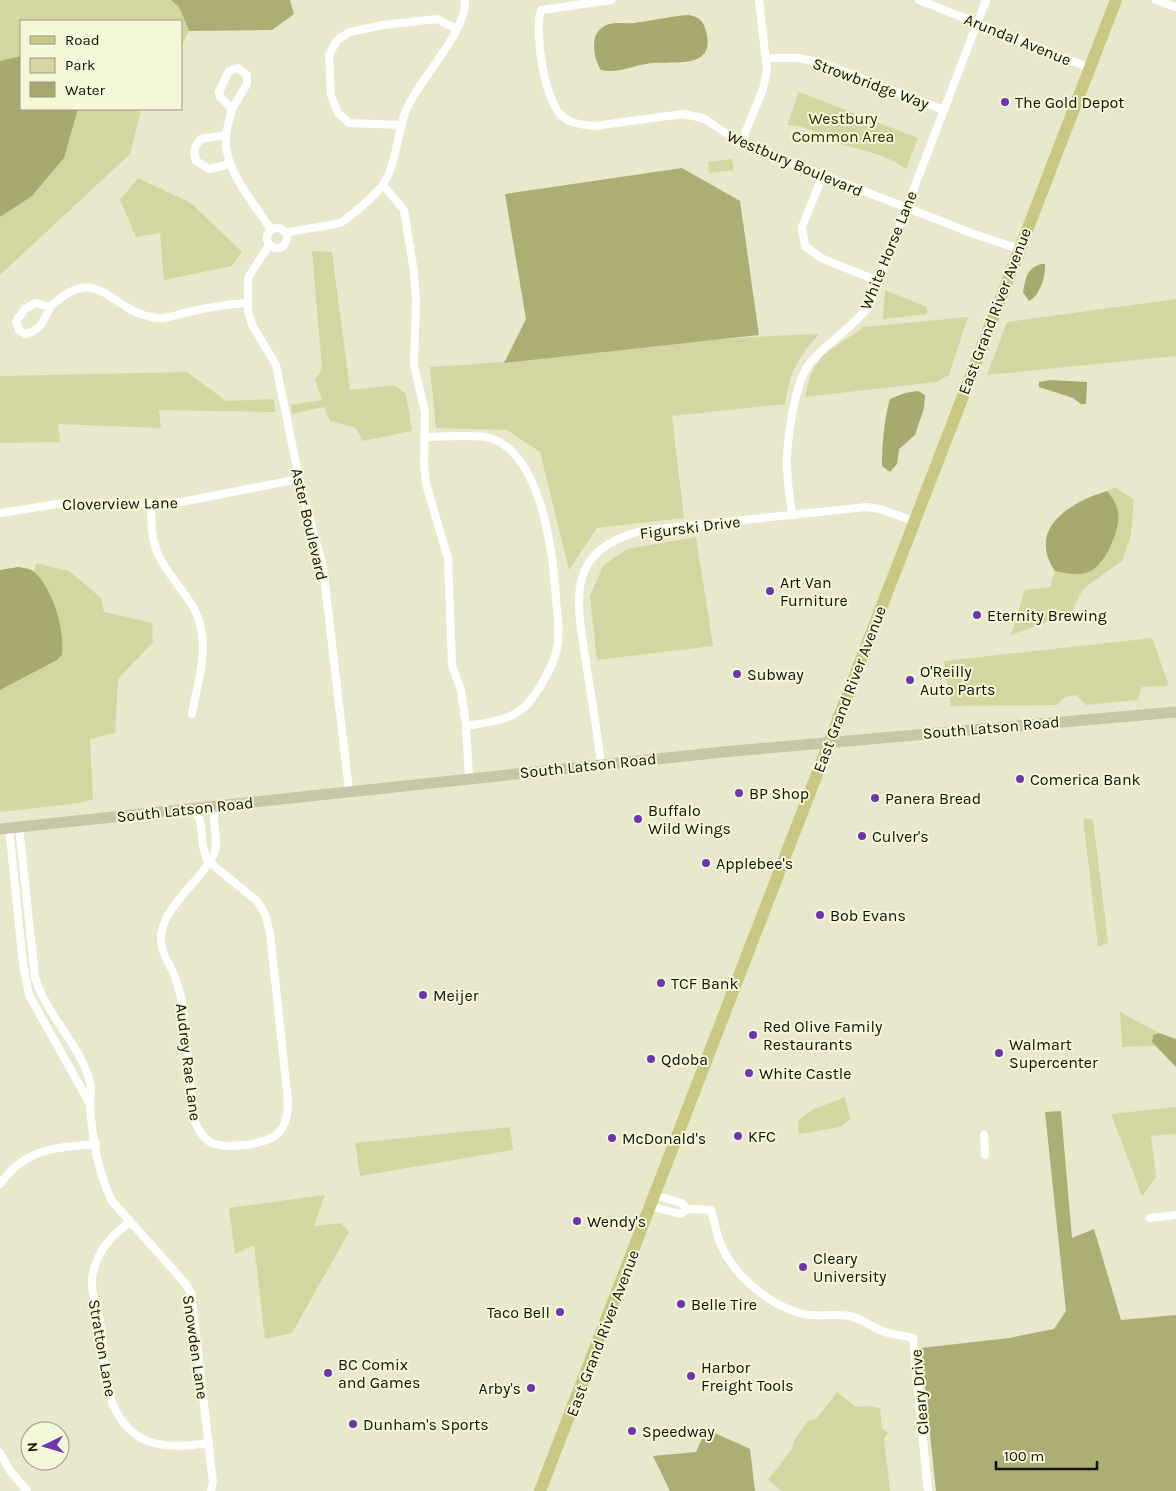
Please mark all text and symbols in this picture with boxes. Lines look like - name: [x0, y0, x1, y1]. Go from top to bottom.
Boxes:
- street label: Arundal Avenue: [962, 9, 1074, 70]
- legend: [20, 20, 182, 110]
- text: Road: [65, 31, 100, 49]
- street label: Strowbridge Way: [810, 54, 932, 114]
- text: Park: [65, 56, 95, 74]
- text: Water: [65, 81, 106, 99]
- place label: The Gold Depot: [1015, 93, 1124, 112]
- marker: The Gold Depot: [999, 96, 1011, 108]
- park label: Westbury Common Area: [792, 109, 894, 146]
- street label: Westbury Boulevard: [724, 126, 866, 201]
- street label: White Horse Lane: [856, 188, 921, 312]
- street label: East Grand River Avenue: [954, 225, 1035, 397]
- street label: Aster Boulevard: [287, 466, 332, 582]
- street label: Cloverview Lane: [62, 493, 178, 514]
- street label: Figurski Drive: [639, 512, 741, 543]
- place label: Art Van Furniture: [780, 573, 848, 610]
- marker: Art Van Furniture: [764, 585, 776, 597]
- street label: East Grand River Avenue: [809, 603, 890, 775]
- place label: Eternity Brewing: [987, 606, 1107, 625]
- marker: Eternity Brewing: [971, 609, 983, 621]
- place label: O'Reilly Auto Parts: [920, 662, 995, 699]
- place label: Subway: [747, 665, 804, 684]
- marker: Subway: [731, 668, 743, 680]
- marker: O'Reilly Auto Parts: [904, 674, 916, 686]
- street label: South Latson Road: [922, 712, 1060, 743]
- street label: South Latson Road: [519, 749, 657, 782]
- place label: Comerica Bank: [1030, 770, 1141, 789]
- marker: Comerica Bank: [1014, 773, 1026, 785]
- place label: BP Shop: [749, 784, 809, 803]
- marker: BP Shop: [733, 787, 745, 799]
- place label: Panera Bread: [885, 789, 981, 808]
- marker: Panera Bread: [869, 792, 881, 804]
- street label: South Latson Road: [116, 793, 254, 826]
- place label: Buffalo Wild Wings: [648, 801, 731, 838]
- marker: Buffalo Wild Wings: [632, 813, 644, 825]
- place label: Culver's: [872, 827, 929, 846]
- marker: Culver's: [856, 830, 868, 842]
- place label: Applebee's: [716, 854, 793, 873]
- marker: Applebee's: [700, 857, 712, 869]
- place label: Bob Evans: [830, 906, 906, 925]
- marker: Bob Evans: [814, 909, 826, 921]
- place label: TCF Bank: [671, 974, 738, 993]
- marker: TCF Bank: [655, 977, 667, 989]
- place label: Meijer: [433, 986, 479, 1005]
- marker: Meijer: [417, 989, 429, 1001]
- street label: Audrey Rae Lane: [172, 1002, 205, 1122]
- place label: Red Olive Family Restaurants: [763, 1017, 883, 1054]
- marker: Red Olive Family Restaurants: [747, 1029, 759, 1041]
- place label: Walmart Supercenter: [1009, 1035, 1098, 1072]
- marker: Walmart Supercenter: [993, 1047, 1005, 1059]
- place label: Qdoba: [661, 1050, 708, 1069]
- marker: Qdoba: [645, 1053, 657, 1065]
- place label: White Castle: [759, 1064, 852, 1083]
- marker: White Castle: [743, 1067, 755, 1079]
- place label: KFC: [748, 1127, 776, 1146]
- place label: McDonald's: [622, 1129, 706, 1148]
- marker: KFC: [732, 1130, 744, 1142]
- marker: McDonald's: [606, 1132, 618, 1144]
- place label: Wendy's: [587, 1212, 646, 1231]
- marker: Wendy's: [571, 1215, 583, 1227]
- street label: East Grand River Avenue: [562, 1247, 643, 1419]
- place label: Cleary University: [813, 1249, 887, 1286]
- marker: Cleary University: [797, 1261, 809, 1273]
- street label: Snowden Lane: [179, 1294, 212, 1400]
- place label: Belle Tire: [691, 1295, 757, 1314]
- street label: Stratton Lane: [85, 1298, 120, 1398]
- marker: Belle Tire: [675, 1298, 687, 1310]
- place label: Taco Bell: [487, 1303, 550, 1322]
- marker: Taco Bell: [554, 1306, 566, 1318]
- street label: Cleary Drive: [906, 1348, 933, 1435]
- place label: BC Comix and Games: [338, 1355, 420, 1392]
- place label: Harbor Freight Tools: [701, 1358, 794, 1395]
- marker: BC Comix and Games: [322, 1367, 334, 1379]
- marker: Harbor Freight Tools: [685, 1370, 697, 1382]
- place label: Arby's: [479, 1379, 521, 1398]
- marker: Arby's: [525, 1382, 537, 1394]
- place label: Dunham's Sports: [363, 1415, 489, 1434]
- marker: Dunham's Sports: [347, 1418, 359, 1430]
- north arrow: [20, 1421, 70, 1471]
- place label: Speedway: [642, 1422, 715, 1441]
- marker: Speedway: [626, 1425, 638, 1437]
- scale bar: [996, 1438, 1097, 1470]
- text: N: [24, 1441, 41, 1453]
- text: 100 m: [1004, 1447, 1044, 1465]

